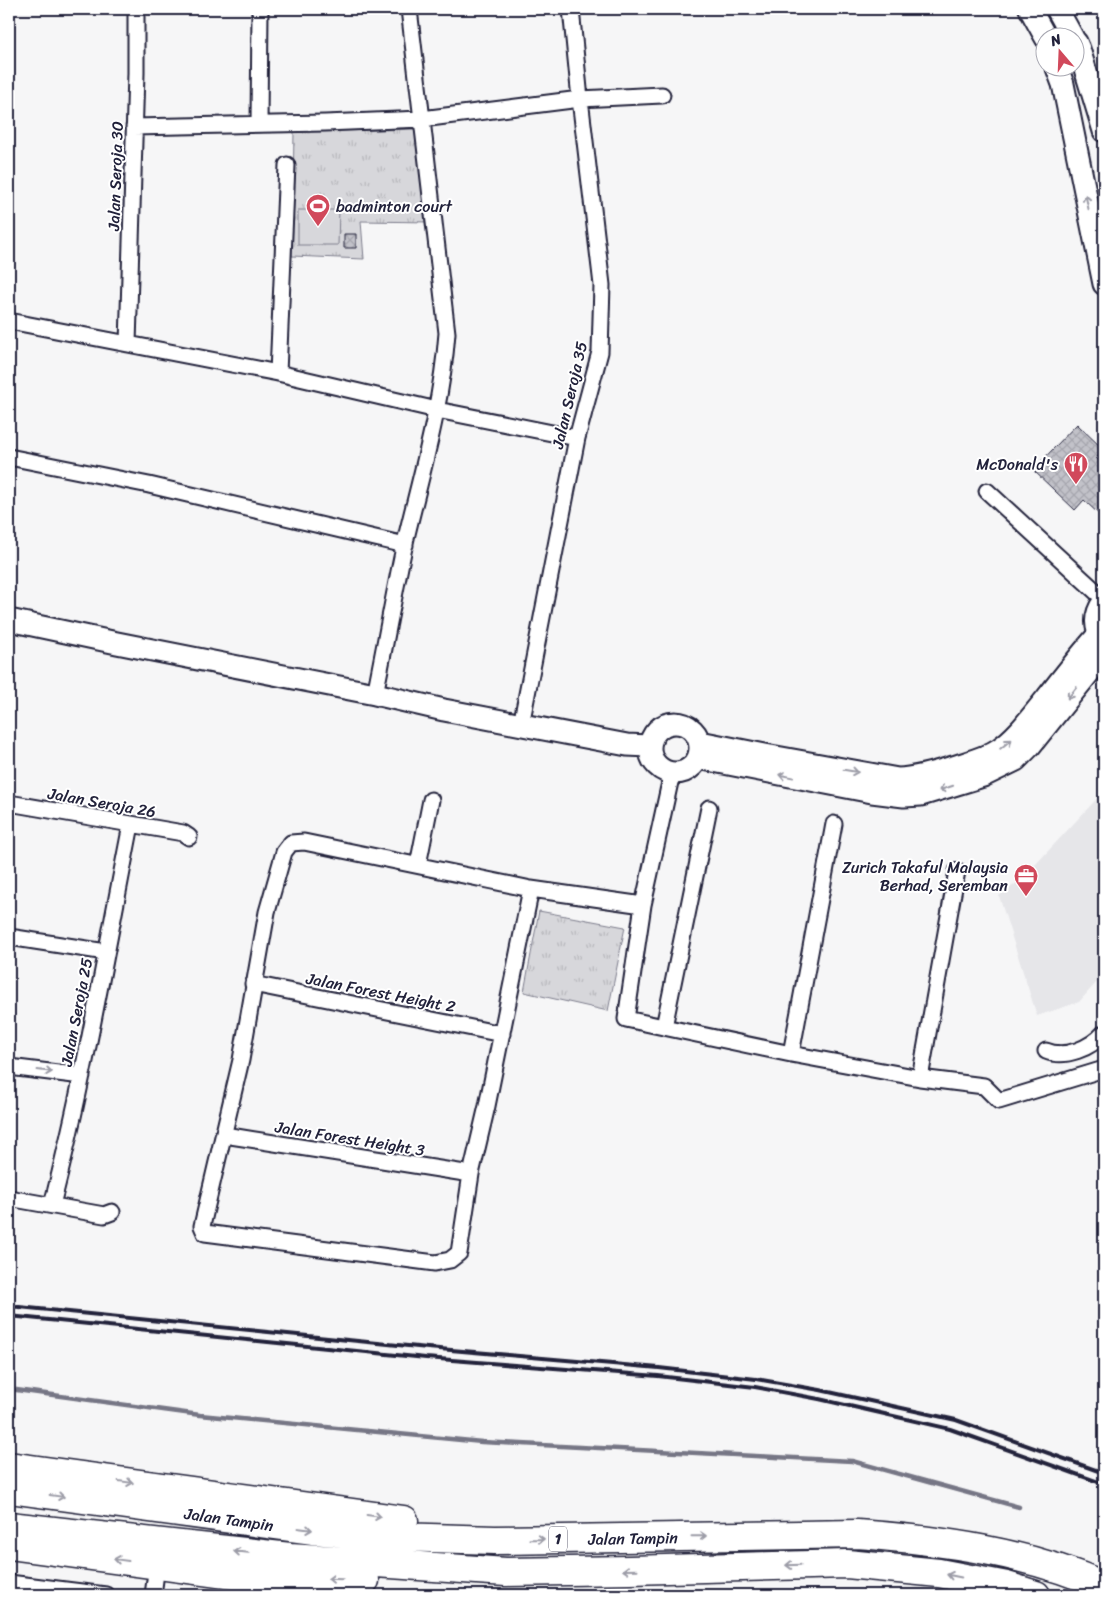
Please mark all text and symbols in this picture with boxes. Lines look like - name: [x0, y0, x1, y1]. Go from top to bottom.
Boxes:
- text: N: [1046, 27, 1065, 54]
- north arrow: [1036, 28, 1086, 78]
- street label: Jalan Seroja 30: [99, 121, 132, 232]
- place label: badminton court: [336, 192, 453, 221]
- sports icon: badminton court: [305, 193, 331, 227]
- one-way arrow: [1082, 194, 1091, 210]
- street label: Jalan Seroja 35: [543, 338, 596, 453]
- place label: McDonald's: [976, 450, 1059, 479]
- restaurant icon: McDonald's: [1063, 451, 1089, 485]
- one-way arrow: [1067, 687, 1078, 700]
- one-way arrow: [999, 739, 1012, 750]
- one-way arrow: [842, 766, 858, 776]
- one-way arrow: [779, 770, 795, 780]
- street label: Jalan Seroja 26: [45, 779, 158, 826]
- one-way arrow: [939, 784, 955, 793]
- place label: Zurich Takaful Malaysia Berhad, Seremban: [842, 853, 1008, 900]
- office icon: Zurich Takaful Malaysia Berhad, Seremban: [1013, 863, 1039, 897]
- street label: Jalan Seroja 25: [52, 955, 101, 1070]
- street label: Jalan Forest Height 2: [303, 964, 458, 1021]
- one-way arrow: [37, 1066, 53, 1076]
- street label: Jalan Forest Height 3: [272, 1112, 427, 1165]
- one-way arrow: [118, 1477, 134, 1487]
- one-way arrow: [49, 1491, 65, 1501]
- street label: Jalan Tampin: [181, 1499, 276, 1540]
- one-way arrow: [366, 1511, 382, 1521]
- street label: Jalan Tampin: [587, 1523, 679, 1554]
- one-way arrow: [297, 1524, 313, 1534]
- road number: 1: [549, 1526, 567, 1552]
- one-way arrow: [691, 1532, 707, 1541]
- one-way arrow: [528, 1534, 545, 1544]
- one-way arrow: [234, 1547, 250, 1557]
- one-way arrow: [114, 1555, 130, 1565]
- one-way arrow: [785, 1561, 801, 1570]
- one-way arrow: [623, 1566, 639, 1575]
- one-way arrow: [947, 1571, 963, 1581]
- one-way arrow: [327, 1575, 343, 1584]

